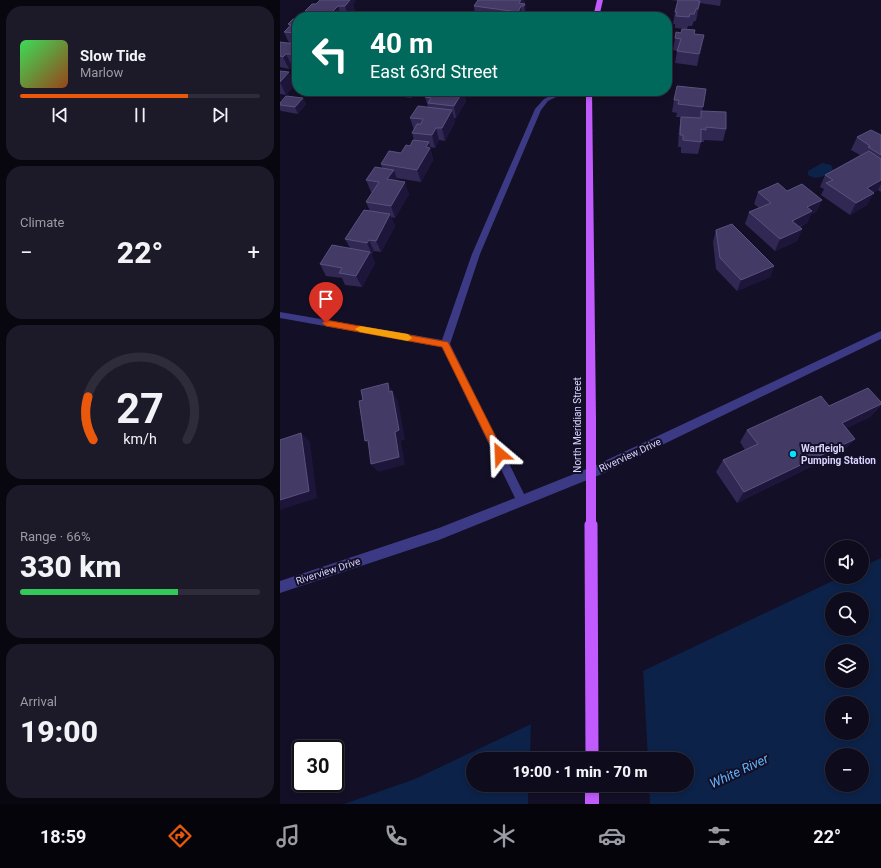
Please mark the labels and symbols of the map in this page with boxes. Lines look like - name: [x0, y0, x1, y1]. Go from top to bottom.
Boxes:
- pin: [309, 282, 343, 323]
- street label: North Meridian Street: [572, 377, 583, 473]
- position arrow: [479, 433, 521, 475]
- street label: Riverview Drive: [597, 436, 663, 474]
- place label: Warfleigh Pumping Station: [801, 443, 876, 466]
- marker: Warfleigh Pumping Station: [788, 449, 798, 459]
- street label: Riverview Drive: [294, 555, 362, 587]
- speed limit sign: 30: [292, 740, 344, 792]
- water label: White River: [707, 751, 771, 791]

